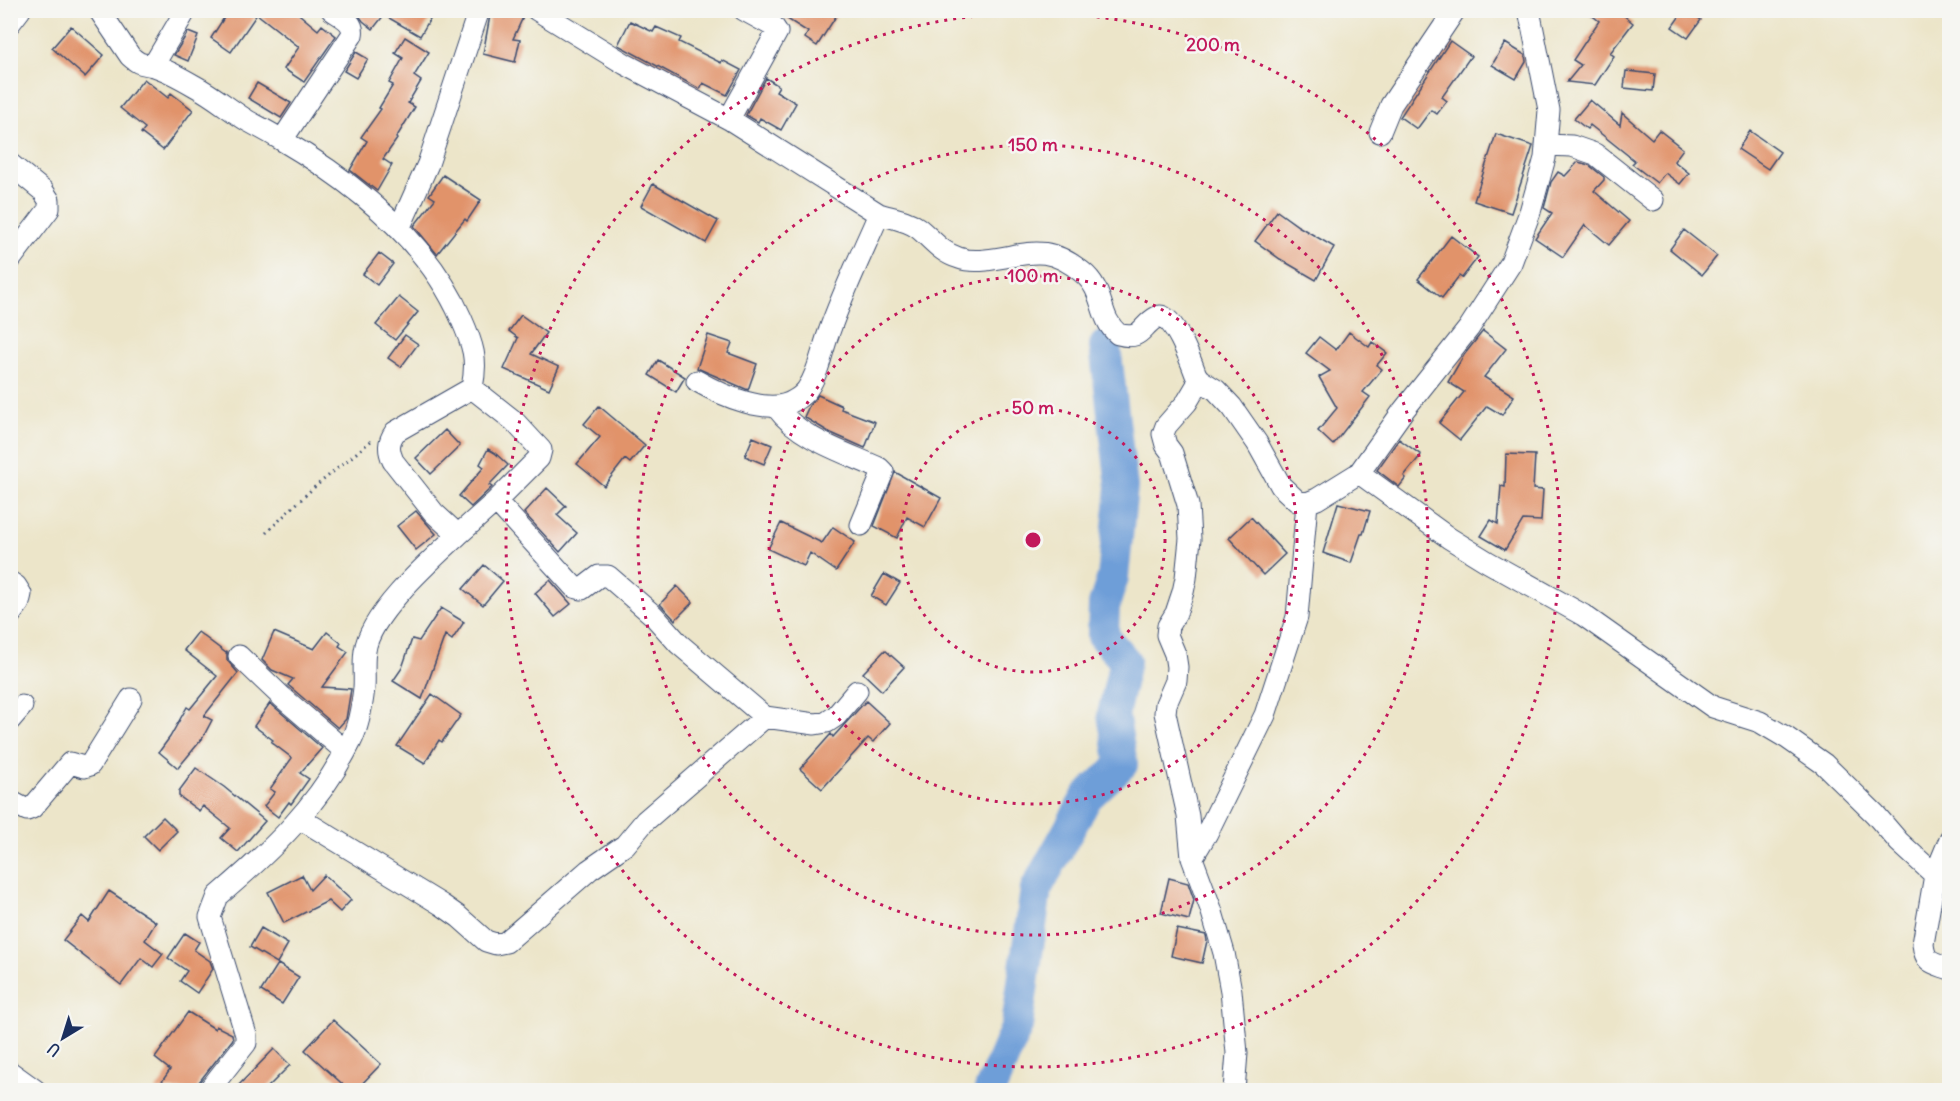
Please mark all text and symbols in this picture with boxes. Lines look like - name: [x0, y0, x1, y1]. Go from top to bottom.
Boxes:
- text: 200 m: [1186, 33, 1240, 56]
- text: 150 m: [1008, 133, 1058, 156]
- text: 100 m: [1008, 264, 1059, 287]
- text: 50 m: [1012, 396, 1054, 419]
- centre of rings: [1023, 530, 1043, 550]
- north arrow: [33, 1008, 93, 1068]
- text: U: [43, 1039, 64, 1061]

